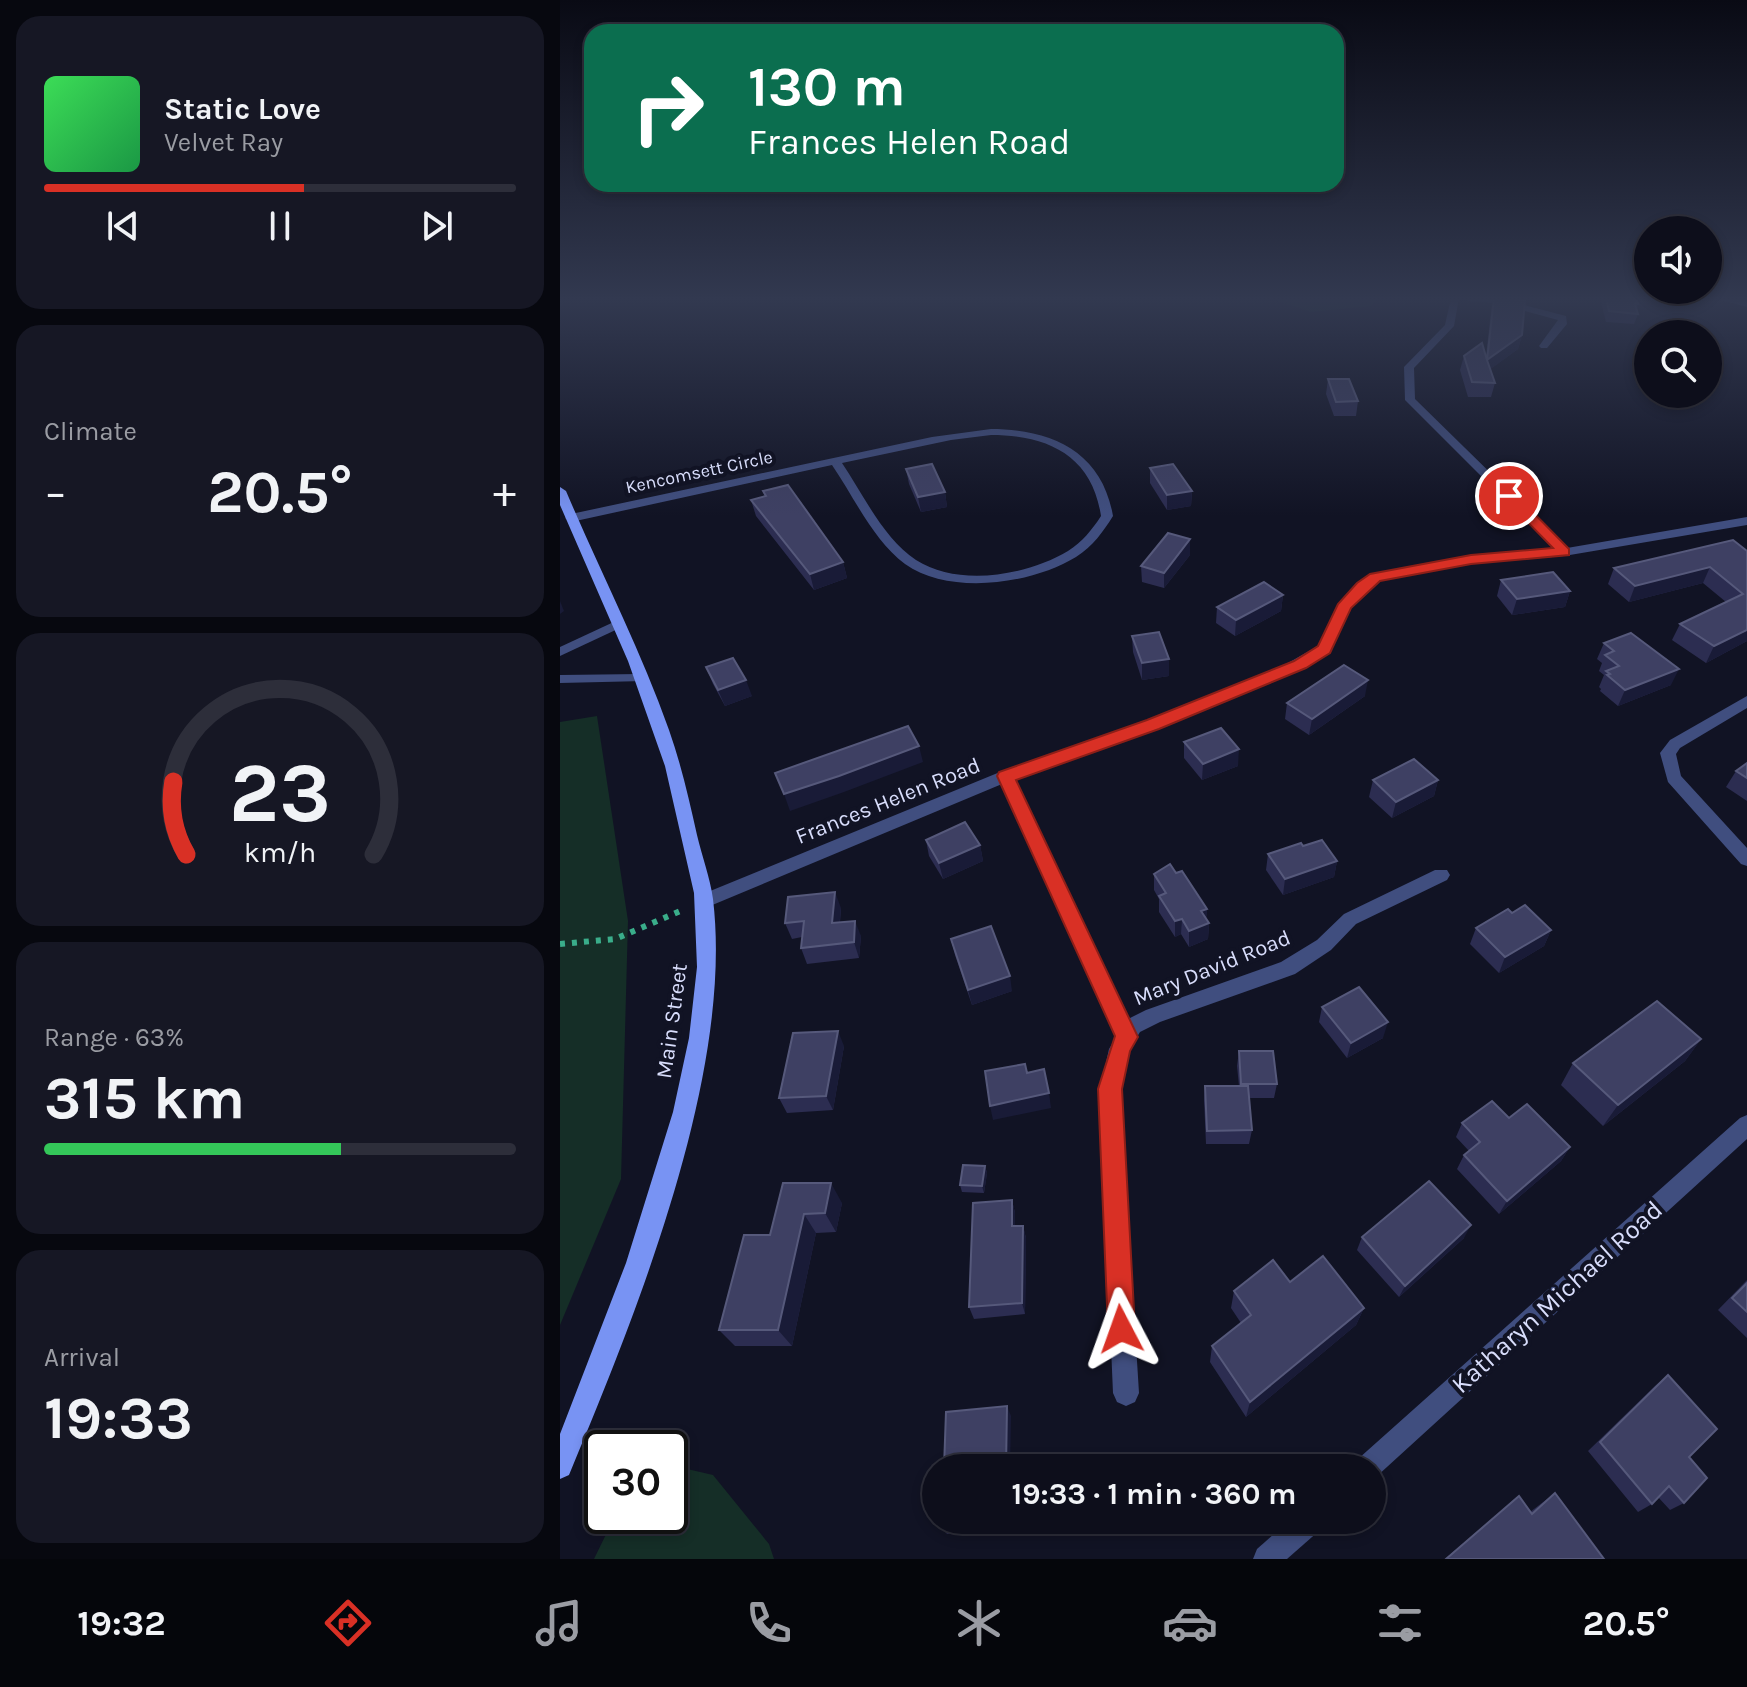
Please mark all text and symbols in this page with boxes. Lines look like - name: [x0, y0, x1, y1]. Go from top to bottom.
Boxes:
- text: 130 m: [748, 54, 906, 119]
- icon: right: [616, 56, 720, 160]
- text: Static Love: [164, 91, 321, 127]
- text: Frances Helen Road: [748, 121, 1070, 163]
- text: Velvet Ray: [164, 127, 283, 158]
- icon: previous: [101, 204, 145, 248]
- icon: pause: [258, 204, 302, 248]
- icon: next: [415, 204, 459, 248]
- map controls: [1634, 216, 1722, 408]
- button: sound: [1634, 216, 1722, 304]
- button: search: [1634, 320, 1722, 408]
- text: Climate: [44, 416, 137, 447]
- street label: Kencomsett Circle: [623, 446, 775, 498]
- text: 20.5°: [207, 457, 353, 527]
- pin: [1475, 462, 1543, 530]
- text: −: [44, 467, 67, 518]
- text: +: [493, 467, 516, 518]
- icon: arrive: [1487, 474, 1531, 518]
- text: 23: [229, 745, 331, 842]
- street label: Frances Helen Road: [792, 752, 984, 850]
- text: km/h: [244, 837, 316, 870]
- street label: Mary David Road: [1130, 925, 1294, 1011]
- street label: Main Street: [651, 962, 693, 1080]
- text: Range · 63%: [44, 1022, 184, 1053]
- text: 315 km: [44, 1063, 245, 1133]
- street label: Katharyn Michael Road: [1445, 1194, 1669, 1400]
- position arrow: [1079, 1287, 1163, 1371]
- text: Arrival: [44, 1342, 120, 1373]
- text: 19:33: [44, 1383, 193, 1453]
- speed limit sign: 30: [584, 1430, 688, 1534]
- text: 19:33 · 1 min · 360 m: [1012, 1476, 1296, 1512]
- icon: directions: [320, 1595, 376, 1651]
- icon: music: [531, 1595, 587, 1651]
- icon: phone: [741, 1595, 797, 1651]
- icon: climate: [951, 1595, 1007, 1651]
- icon: car: [1162, 1595, 1218, 1651]
- icon: filters: [1372, 1595, 1428, 1651]
- text: 19:32: [77, 1602, 166, 1644]
- text: 20.5°: [1582, 1602, 1670, 1644]

